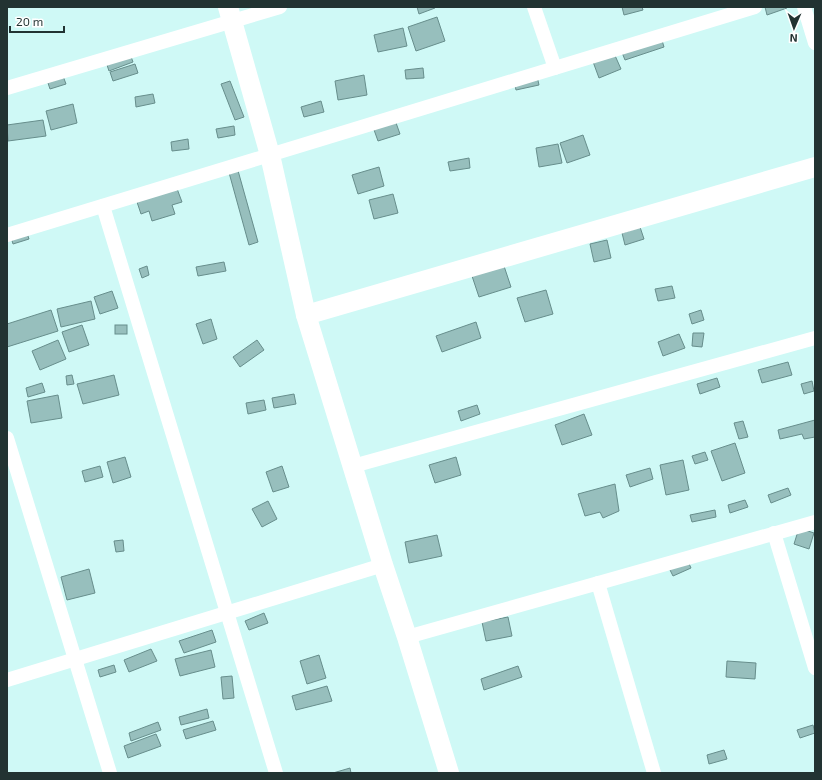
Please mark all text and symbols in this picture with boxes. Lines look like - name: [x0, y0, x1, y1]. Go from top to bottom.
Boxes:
- scale bar: [10, 8, 64, 34]
- north arrow: [774, 8, 814, 48]
- text: 20 m: [16, 14, 43, 28]
- text: N: [789, 32, 798, 45]

